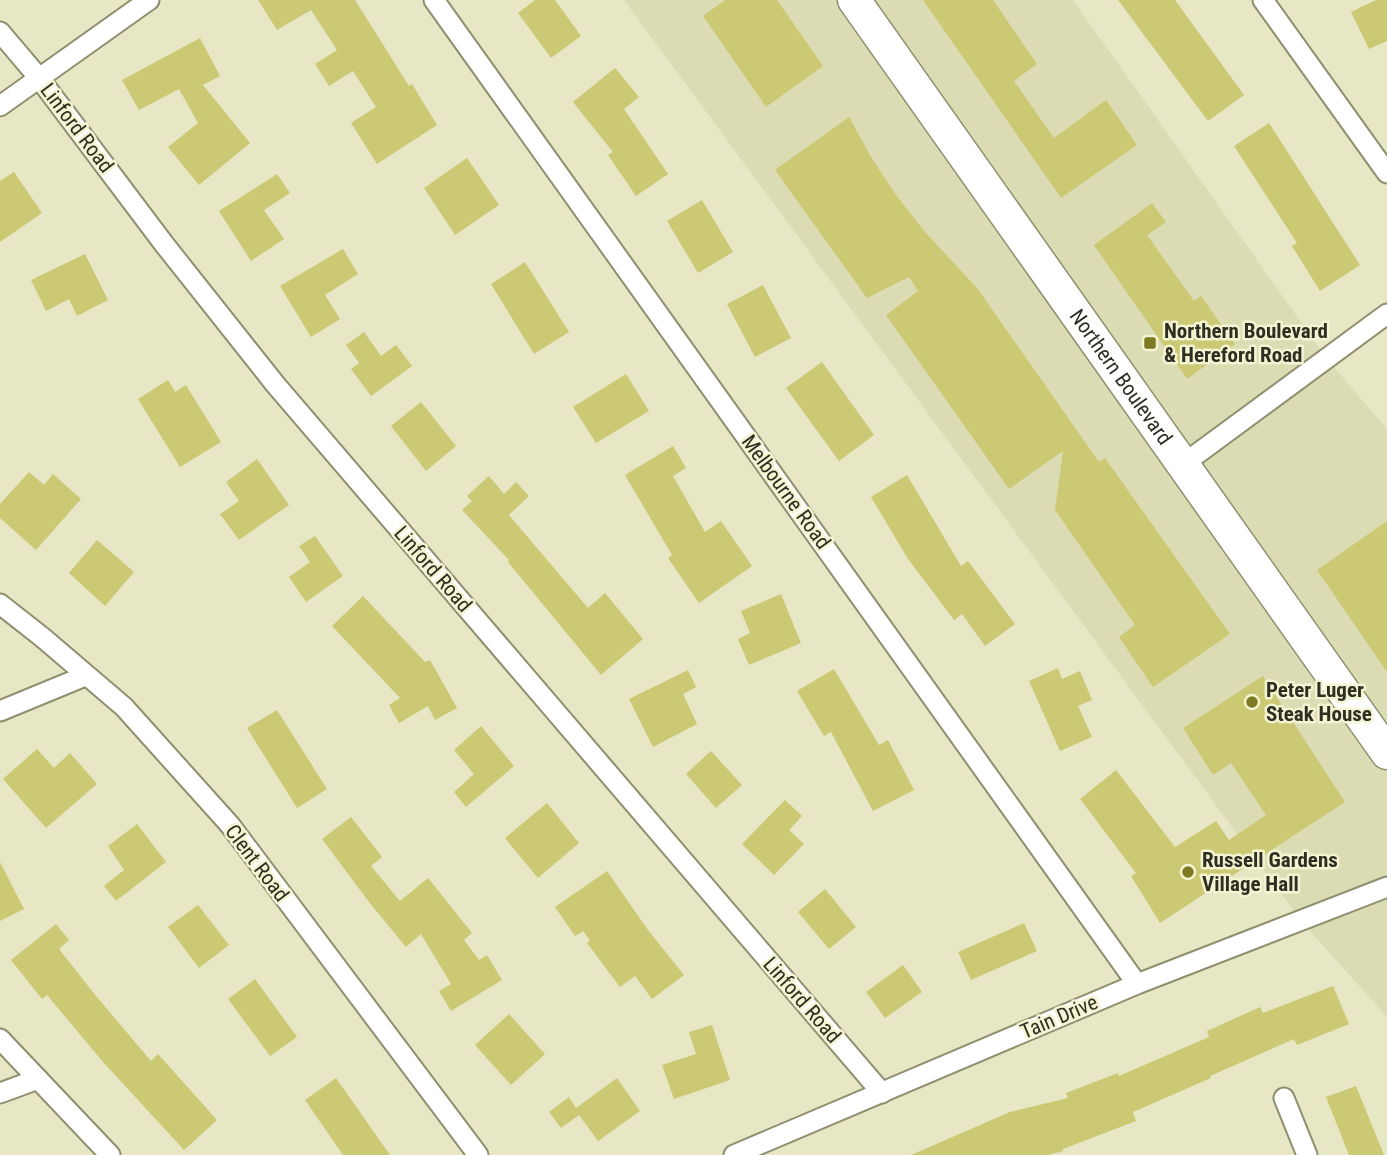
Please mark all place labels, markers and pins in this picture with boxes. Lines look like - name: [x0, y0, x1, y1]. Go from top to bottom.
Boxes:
- place label: Northern Boulevard & Hereford Road: [1164, 319, 1328, 367]
- marker: Northern Boulevard & Hereford Road: [1142, 335, 1158, 351]
- place label: Peter Luger Steak House: [1266, 678, 1372, 726]
- marker: Peter Luger Steak House: [1244, 694, 1260, 710]
- place label: Russell Gardens Village Hall: [1202, 848, 1338, 896]
- marker: Russell Gardens Village Hall: [1180, 864, 1196, 880]

